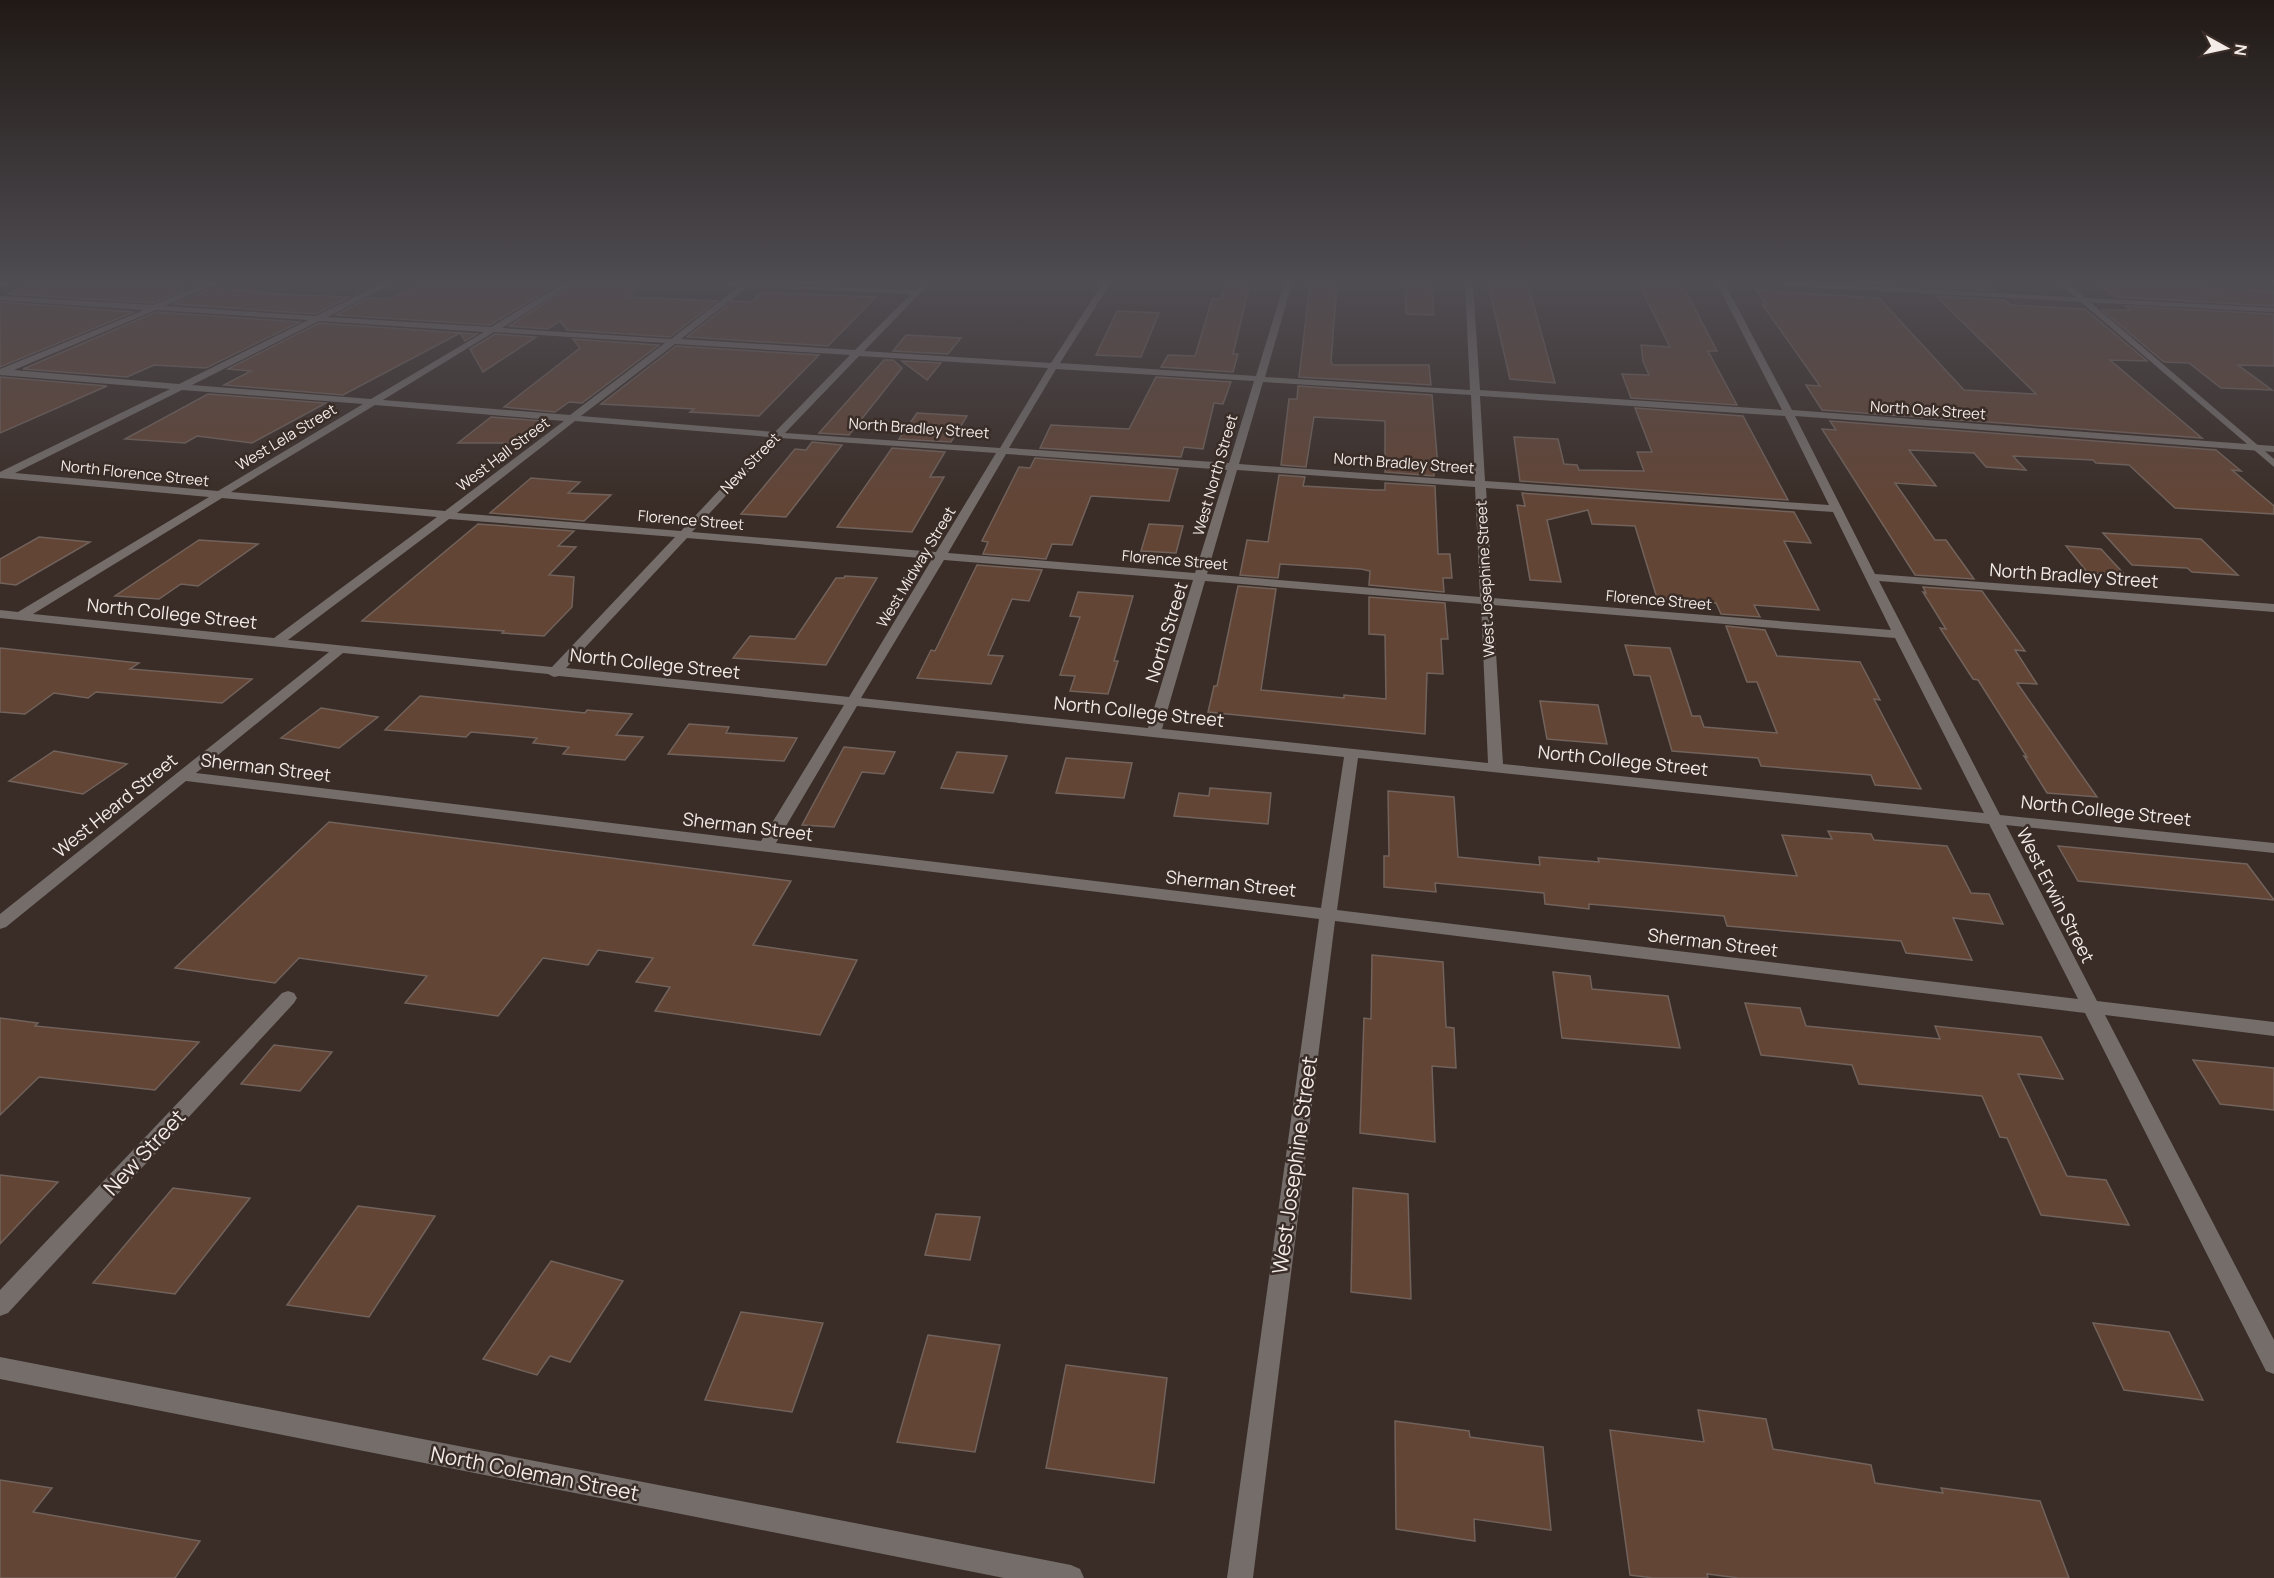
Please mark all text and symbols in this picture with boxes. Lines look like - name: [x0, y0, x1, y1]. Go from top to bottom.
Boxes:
- north arrow: [2196, 18, 2256, 78]
- text: N: [2229, 43, 2253, 57]
- street label: North Oak Street: [1869, 395, 1987, 425]
- street label: West Lela Street: [232, 399, 340, 475]
- street label: West Hall Street: [452, 412, 554, 496]
- street label: West North Street: [1188, 412, 1242, 538]
- street label: North Bradley Street: [848, 413, 990, 443]
- street label: New Street: [716, 428, 784, 498]
- street label: North Bradley Street: [1333, 448, 1475, 478]
- street label: North Florence Street: [60, 455, 210, 491]
- street label: West Josephine Street: [1470, 500, 1500, 658]
- street label: West Midway Street: [872, 503, 960, 631]
- street label: Florence Street: [637, 505, 745, 535]
- street label: Florence Street: [1121, 545, 1229, 575]
- street label: North Bradley Street: [1989, 557, 2159, 593]
- street label: North Street: [1139, 579, 1193, 685]
- street label: Florence Street: [1605, 585, 1713, 615]
- street label: North College Street: [86, 592, 258, 634]
- street label: North College Street: [569, 642, 741, 684]
- street label: North College Street: [1053, 690, 1225, 732]
- street label: North College Street: [1537, 739, 1709, 781]
- street label: Sherman Street: [199, 747, 333, 787]
- street label: West Heard Street: [48, 748, 182, 862]
- street label: North College Street: [2020, 789, 2192, 831]
- street label: Sherman Street: [681, 806, 815, 846]
- street label: West Erwin Street: [2012, 823, 2100, 967]
- street label: Sherman Street: [1164, 864, 1298, 902]
- street label: Sherman Street: [1646, 922, 1780, 962]
- street label: West Josephine Street: [1265, 1054, 1323, 1276]
- street label: New Street: [97, 1103, 191, 1201]
- street label: North Coleman Street: [428, 1439, 642, 1507]

